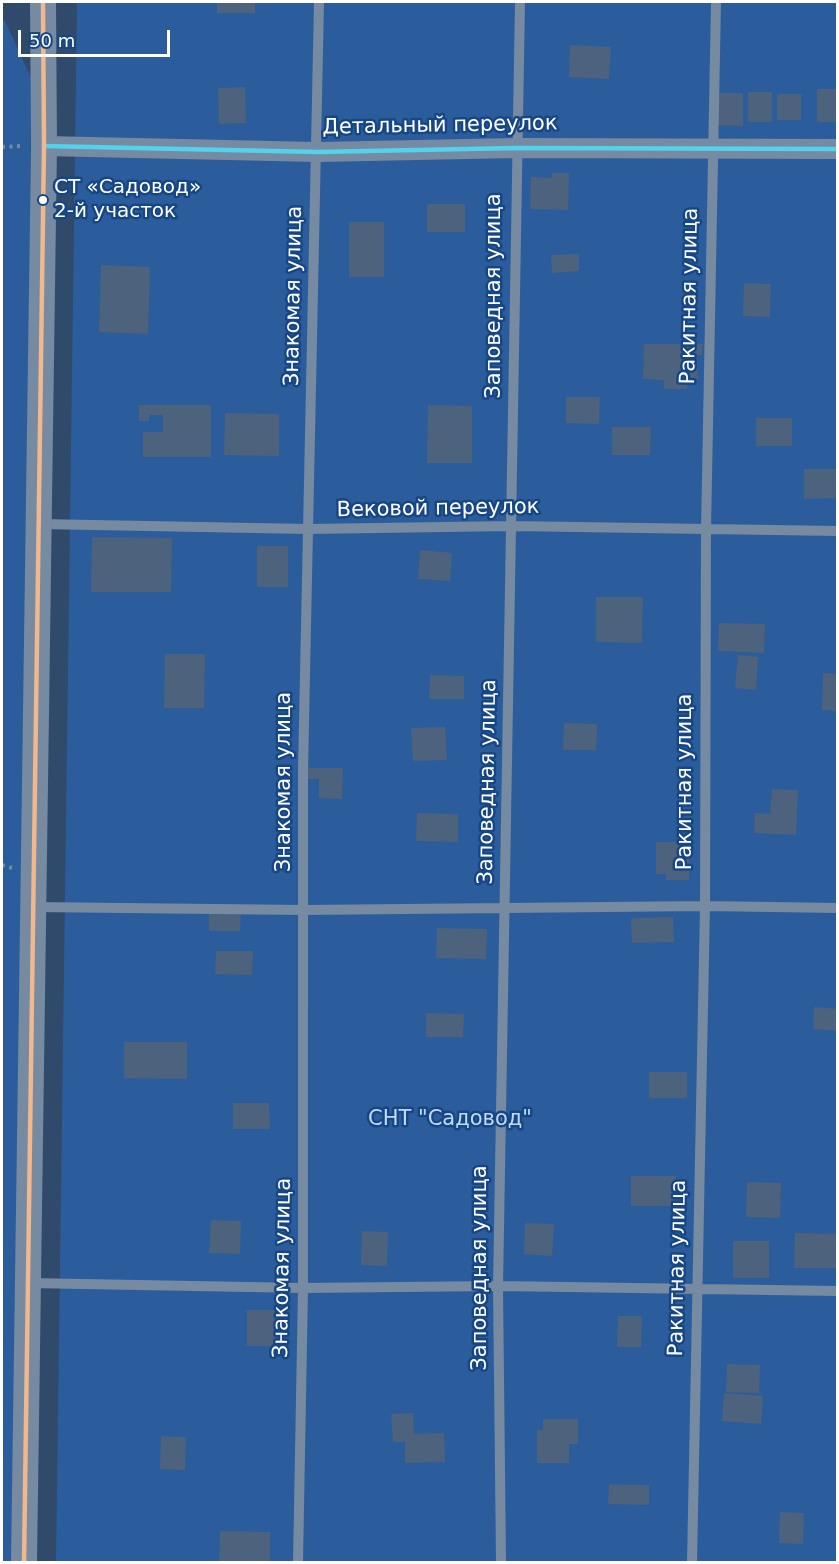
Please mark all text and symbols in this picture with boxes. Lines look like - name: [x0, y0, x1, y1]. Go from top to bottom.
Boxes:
- scale bar: [21, 18, 172, 56]
- text: 50 m: [29, 30, 75, 51]
- street label: Детальный переулок: [322, 111, 558, 141]
- place label: СТ «Садовод» 2-й участок: [54, 176, 201, 223]
- street label: Заповедная улица: [482, 193, 508, 399]
- marker: СТ «Садовод» 2-й участок: [37, 194, 49, 206]
- street label: Знакомая улица: [280, 206, 308, 386]
- street label: Ракитная улица: [676, 207, 704, 385]
- street label: Вековой переулок: [336, 495, 540, 523]
- street label: Заповедная улица: [474, 679, 502, 885]
- street label: Знакомая улица: [272, 692, 298, 872]
- street label: Ракитная улица: [673, 694, 699, 870]
- park label: СНТ "Садовод": [368, 1107, 532, 1133]
- street label: Заповедная улица: [468, 1165, 494, 1371]
- street label: Знакомая улица: [269, 1178, 297, 1358]
- street label: Ракитная улица: [664, 1179, 692, 1357]

